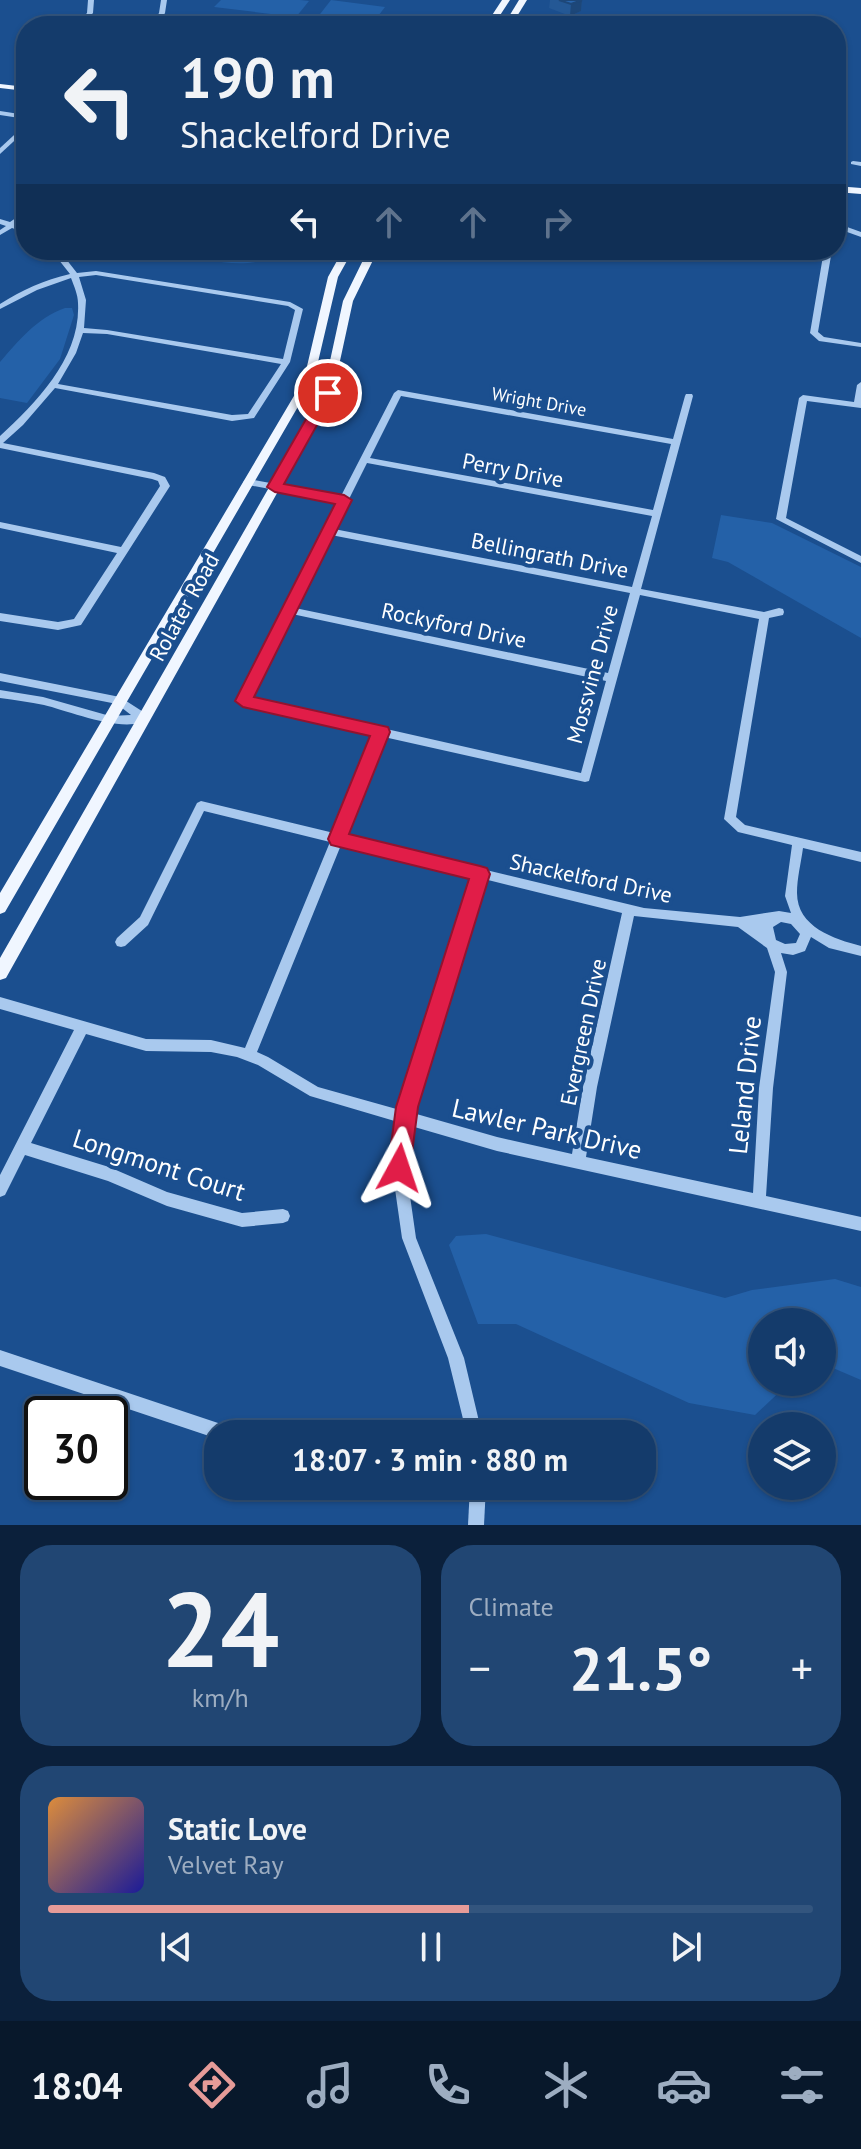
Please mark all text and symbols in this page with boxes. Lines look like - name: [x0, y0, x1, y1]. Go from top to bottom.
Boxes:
- text: 190 m: [180, 41, 335, 113]
- icon: left: [48, 48, 152, 152]
- text: Shackelford Drive: [180, 111, 451, 158]
- icon: left: [283, 200, 327, 244]
- icon: ahead: [367, 200, 411, 244]
- icon: ahead: [451, 200, 495, 244]
- icon: right: [535, 200, 579, 244]
- pin: [294, 359, 362, 427]
- icon: arrive: [306, 371, 350, 415]
- street label: Wright Drive: [490, 382, 588, 421]
- street label: Perry Drive: [460, 446, 566, 494]
- street label: Bellingrath Drive: [469, 526, 631, 584]
- street label: Rolater Road: [143, 548, 225, 666]
- street label: Rockyford Drive: [379, 596, 529, 654]
- street label: Mossvine Drive: [560, 602, 624, 746]
- street label: Shackelford Drive: [507, 847, 675, 909]
- street label: Evergreen Drive: [554, 956, 612, 1108]
- street label: Leland Drive: [721, 1014, 768, 1156]
- street label: Lawler Park Drive: [449, 1091, 645, 1166]
- street label: Longmont Court: [69, 1121, 250, 1208]
- position arrow: [357, 1126, 441, 1210]
- map controls: [748, 1308, 836, 1500]
- button: sound: [748, 1308, 836, 1396]
- speed limit sign: 30: [24, 1396, 128, 1500]
- button: layers: [748, 1412, 836, 1500]
- text: 18:07 · 3 min · 880 m: [292, 1440, 568, 1479]
- text: 24: [161, 1561, 279, 1696]
- text: Climate: [469, 1590, 554, 1623]
- text: 21.5°: [569, 1629, 712, 1707]
- text: −: [469, 1639, 491, 1696]
- text: +: [791, 1639, 813, 1696]
- text: km/h: [192, 1681, 249, 1714]
- text: Static Love: [168, 1809, 307, 1848]
- text: Velvet Ray: [168, 1848, 284, 1881]
- icon: previous: [154, 1925, 198, 1969]
- icon: pause: [409, 1925, 453, 1969]
- icon: next: [664, 1925, 708, 1969]
- icon: directions: [184, 2057, 240, 2113]
- icon: music: [302, 2057, 358, 2113]
- icon: phone: [420, 2057, 476, 2113]
- icon: climate: [538, 2057, 594, 2113]
- icon: car: [656, 2057, 712, 2113]
- icon: filters: [774, 2057, 830, 2113]
- text: 18:04: [31, 2062, 122, 2109]

